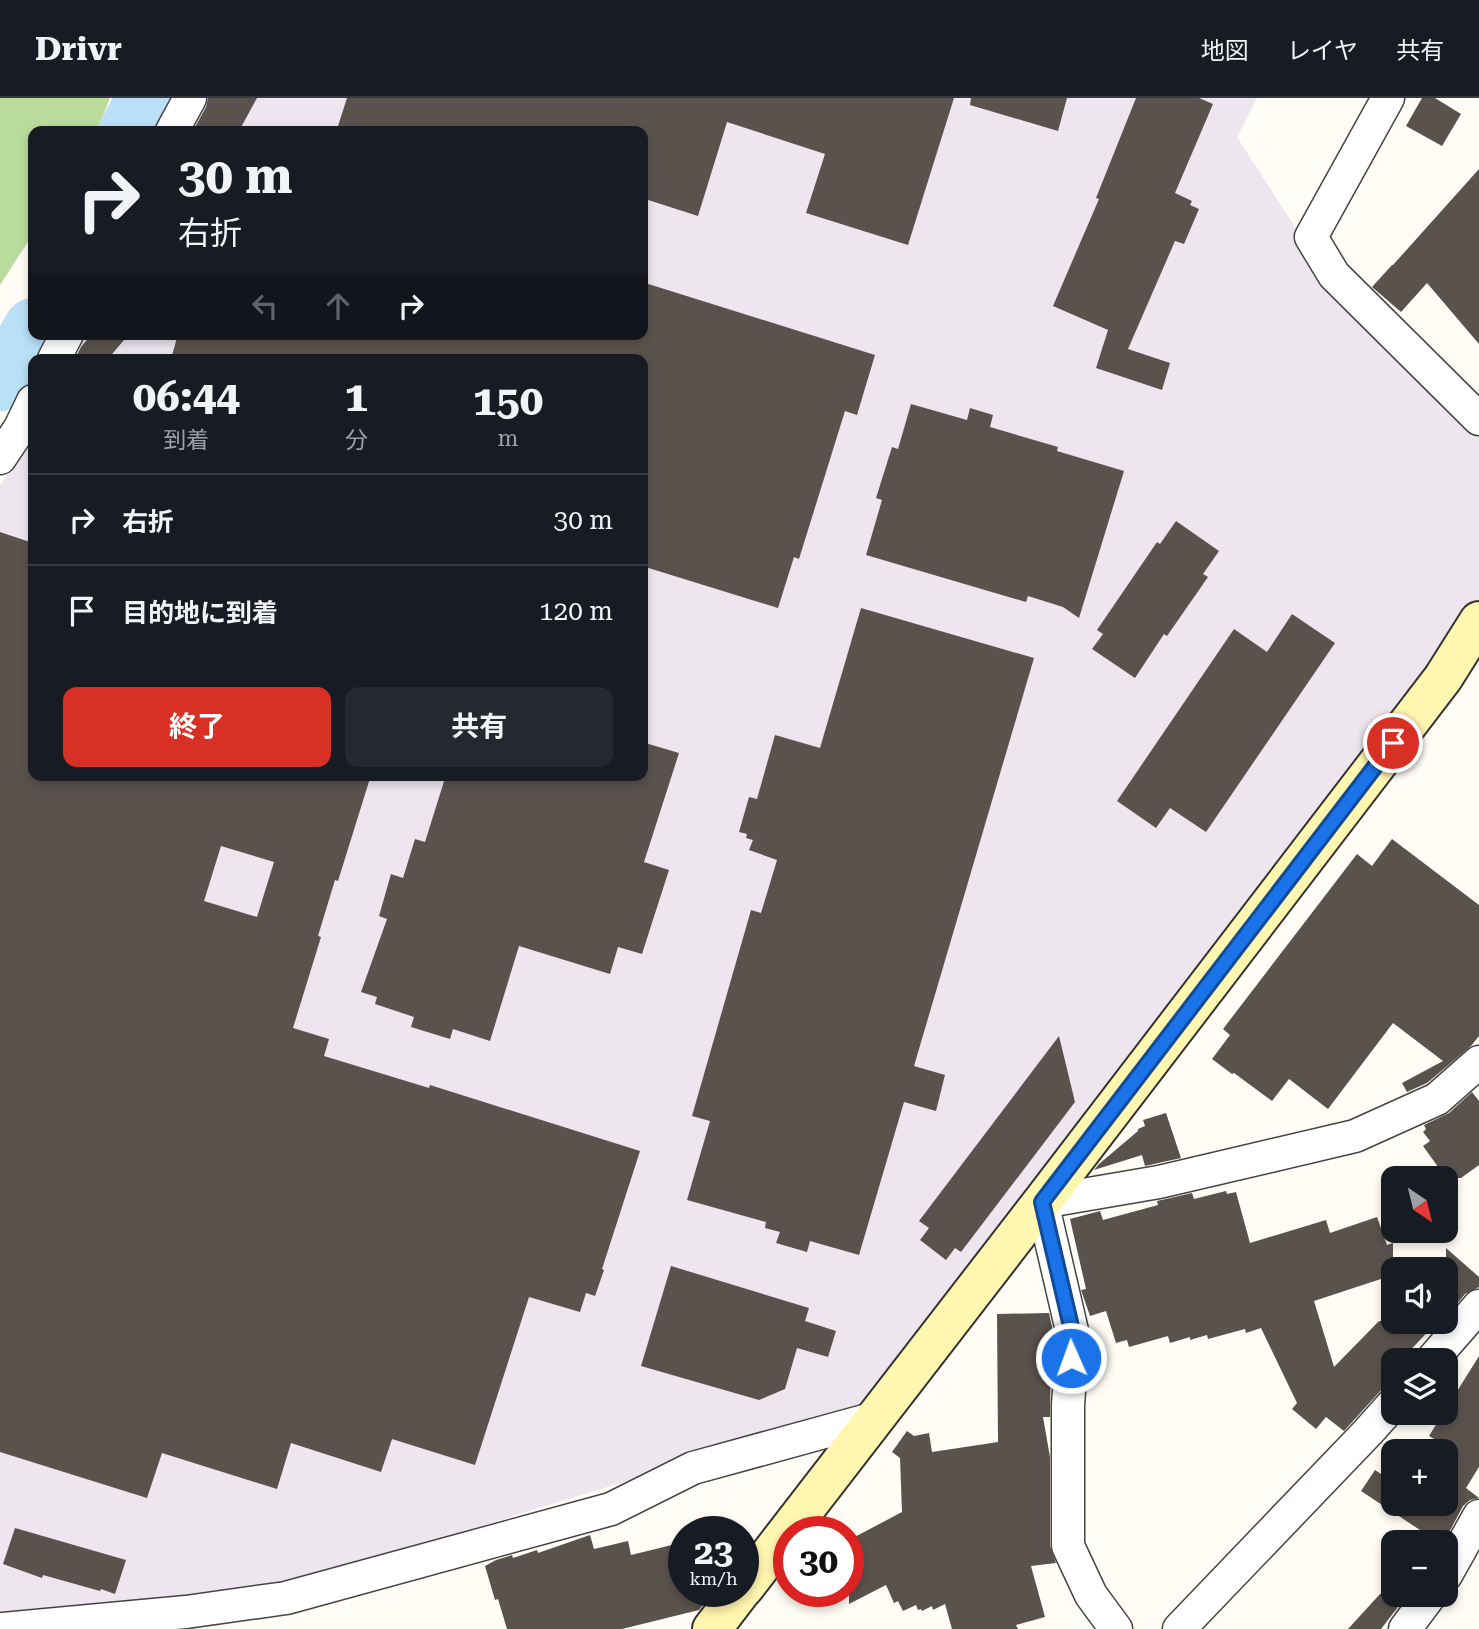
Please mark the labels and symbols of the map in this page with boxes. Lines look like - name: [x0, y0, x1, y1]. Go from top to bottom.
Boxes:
- pin: [1363, 713, 1423, 773]
- north arrow: [1381, 1166, 1458, 1242]
- position arrow: [1034, 1321, 1108, 1395]
- speed limit sign: 30: [773, 1516, 864, 1607]

